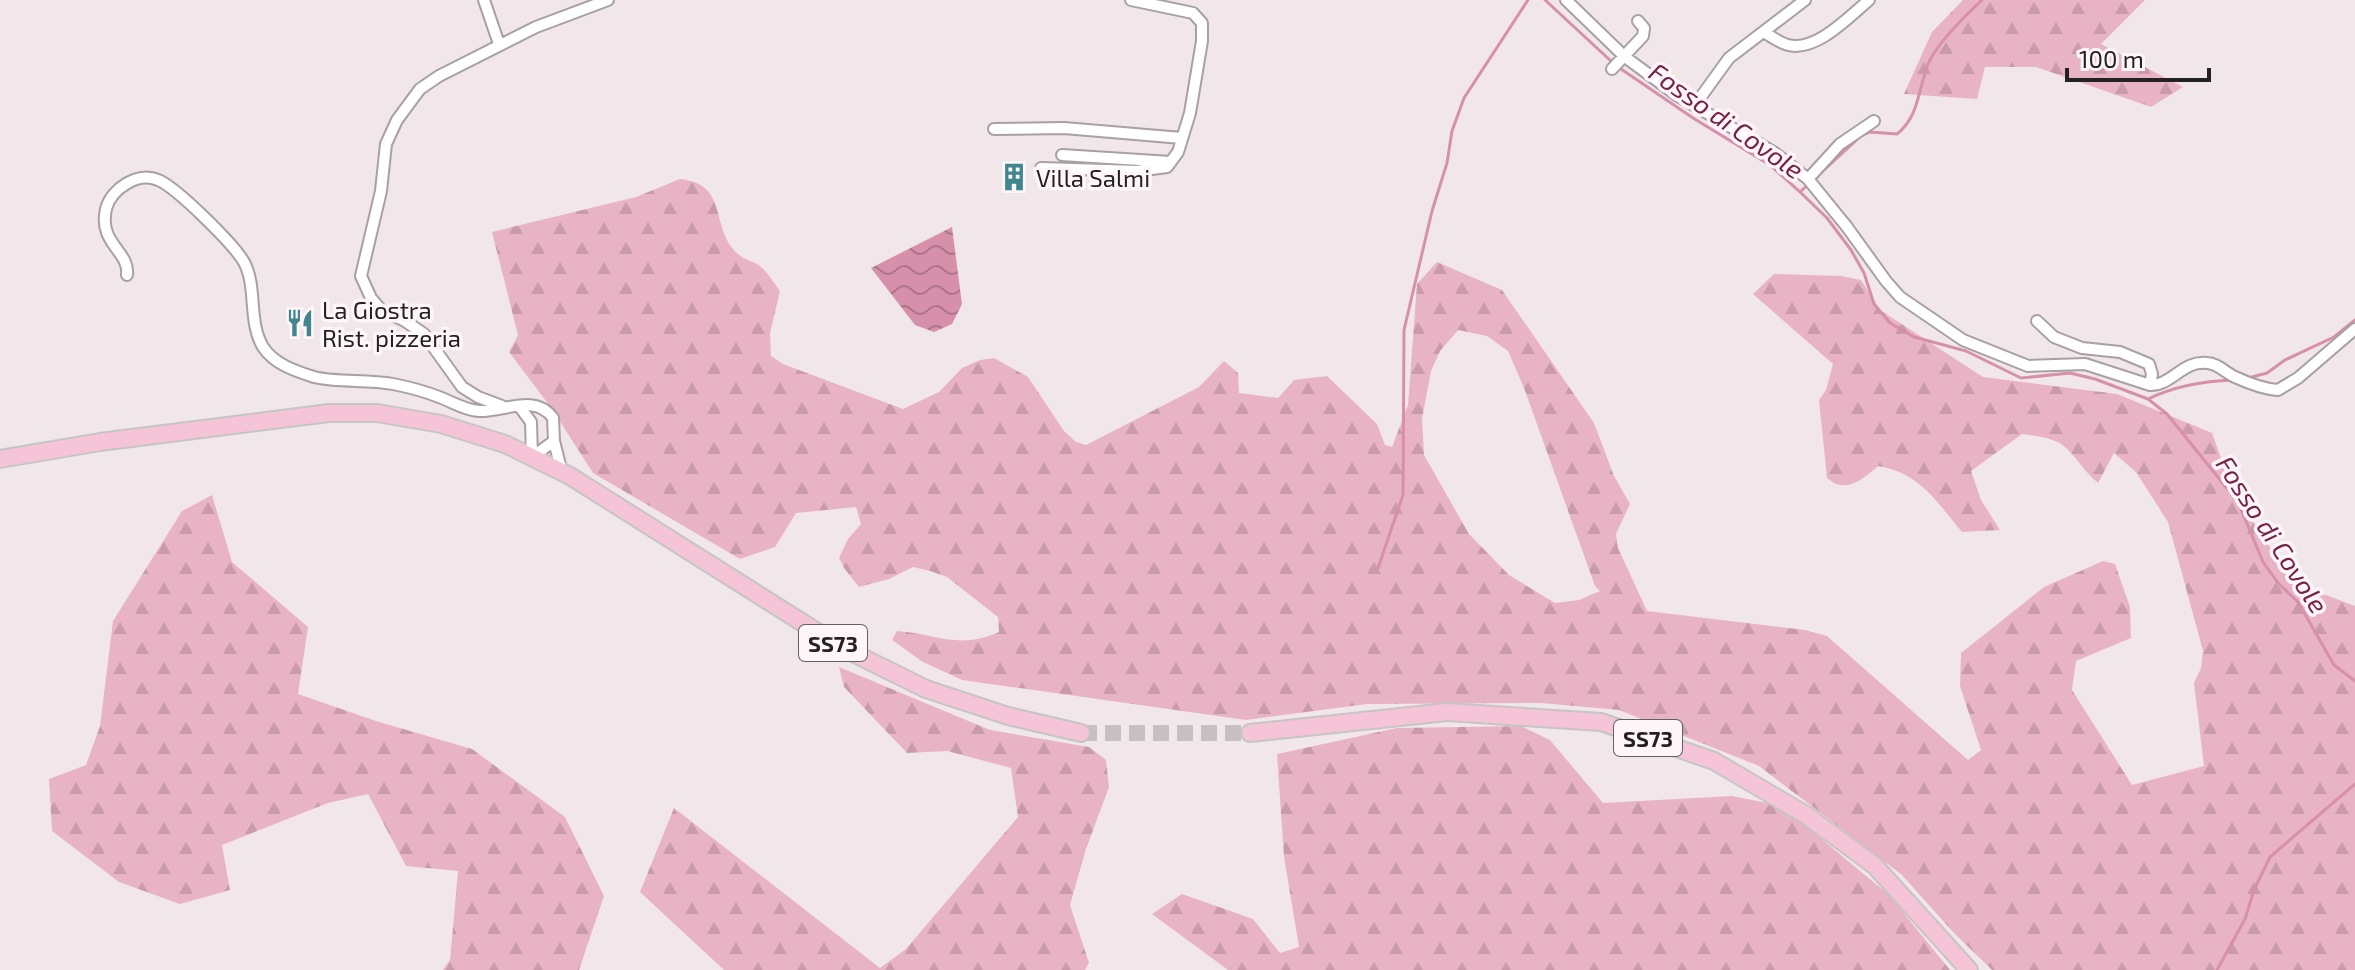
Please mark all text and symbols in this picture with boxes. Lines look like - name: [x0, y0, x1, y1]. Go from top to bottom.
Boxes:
- scale bar: [2067, 32, 2209, 82]
- text: 100 m: [2079, 44, 2144, 73]
- water label: Fosso di Covole: [1644, 55, 1810, 185]
- building icon: Villa Salmi: [999, 162, 1029, 192]
- place label: Villa Salmi: [1036, 163, 1150, 192]
- place label: La Giostra Rist. pizzeria: [322, 295, 461, 352]
- restaurant icon: La Giostra Rist. pizzeria: [285, 308, 315, 338]
- water label: Fosso di Covole: [2211, 450, 2335, 618]
- road number: SS73: [799, 625, 867, 661]
- road number: SS73: [1614, 720, 1682, 756]

